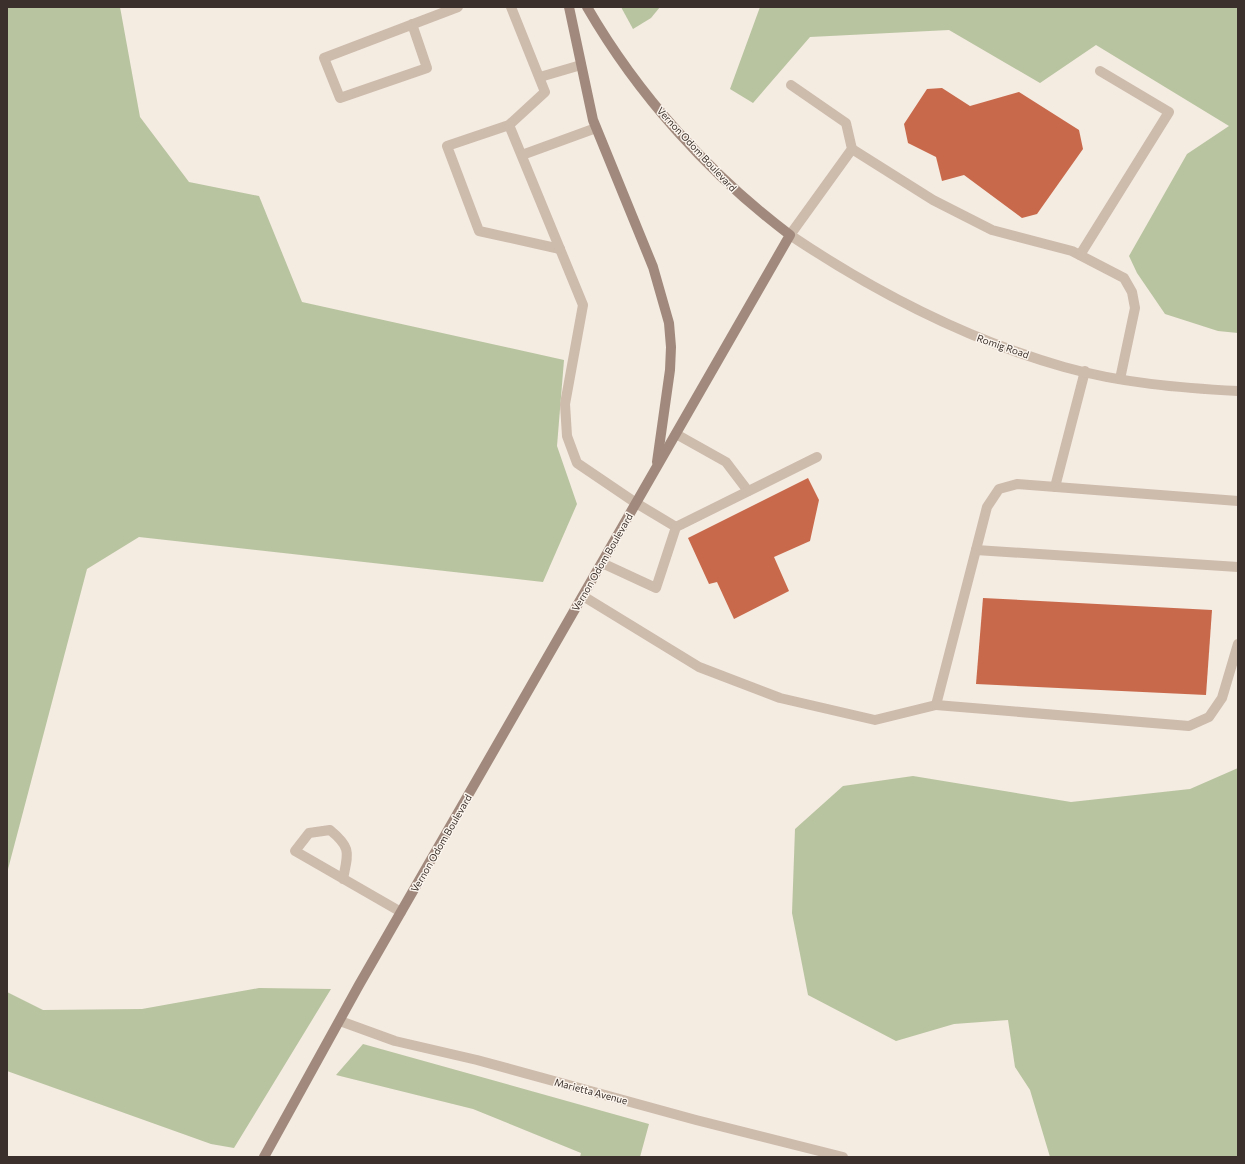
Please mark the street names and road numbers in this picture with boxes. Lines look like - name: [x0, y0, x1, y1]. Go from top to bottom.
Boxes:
- street label: Vernon Odom Boulevard: [655, 104, 739, 194]
- street label: Romig Road: [975, 331, 1031, 361]
- street label: Vernon Odom Boulevard: [569, 511, 635, 613]
- street label: Vernon Odom Boulevard: [408, 792, 474, 894]
- street label: Marietta Avenue: [553, 1075, 629, 1107]

